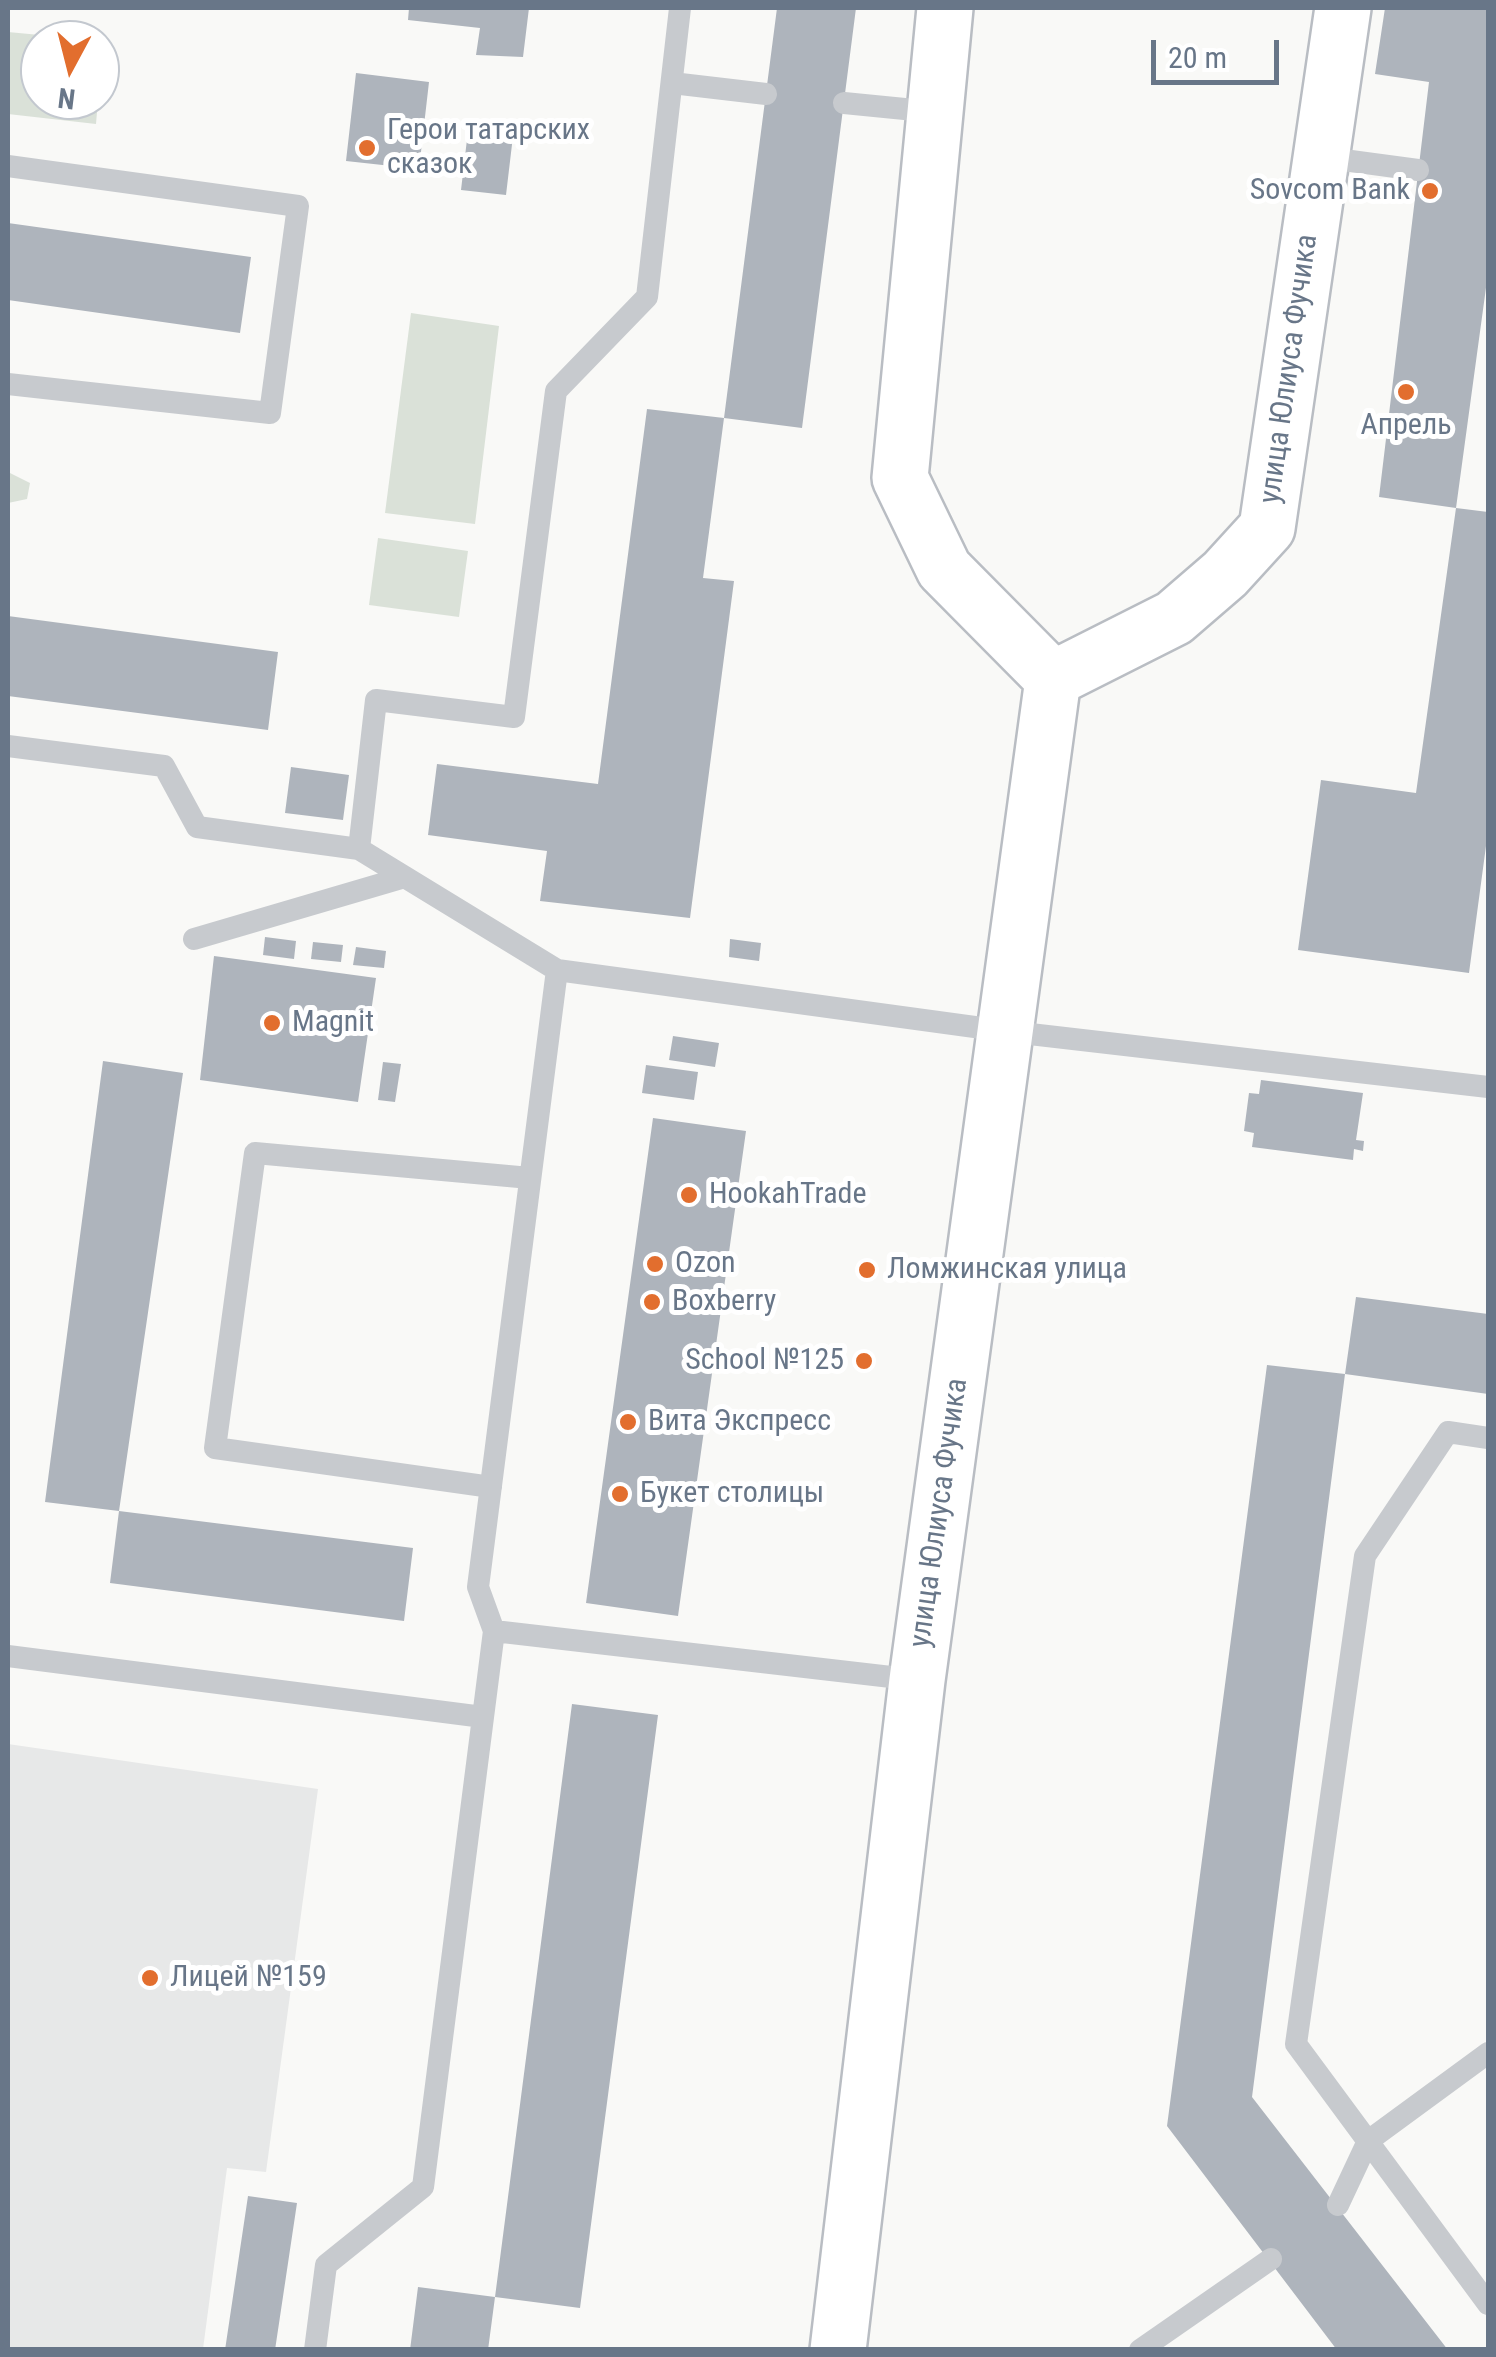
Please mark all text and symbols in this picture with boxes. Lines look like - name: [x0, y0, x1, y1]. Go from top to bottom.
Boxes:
- north arrow: [20, 20, 120, 120]
- scale bar: [1156, 20, 1284, 82]
- text: 20 m: [1168, 40, 1227, 75]
- text: N: [56, 81, 77, 116]
- place label: Герои татарских сказок: [387, 113, 590, 184]
- marker: Герои татарских сказок: [356, 137, 378, 159]
- place label: Sovcom Bank: [1250, 173, 1410, 209]
- marker: Sovcom Bank: [1419, 180, 1441, 202]
- street label: улица Юлиуса Фучика: [1253, 232, 1327, 506]
- marker: Апрель: [1395, 381, 1417, 403]
- place label: Апрель: [1360, 408, 1452, 444]
- place label: Magnit: [292, 1005, 374, 1041]
- marker: Magnit: [261, 1012, 283, 1034]
- place label: HookahTrade: [709, 1177, 866, 1213]
- marker: HookahTrade: [678, 1184, 700, 1206]
- place label: Ozon: [675, 1246, 736, 1282]
- place label: Ломжинская улица: [887, 1252, 1127, 1288]
- marker: Ozon: [644, 1253, 666, 1275]
- marker: Ломжинская улица: [856, 1259, 878, 1281]
- place label: Boxberry: [672, 1284, 776, 1320]
- marker: Boxberry: [641, 1291, 663, 1313]
- place label: School №125: [685, 1343, 844, 1379]
- marker: School №125: [853, 1350, 875, 1372]
- street label: улица Юлиуса Фучика: [903, 1376, 977, 1650]
- place label: Вита Экспресс: [648, 1404, 831, 1440]
- marker: Вита Экспресс: [617, 1411, 639, 1433]
- place label: Букет столицы: [640, 1476, 824, 1512]
- marker: Букет столицы: [609, 1483, 631, 1505]
- place label: Лицей №159: [170, 1960, 327, 1996]
- marker: Лицей №159: [139, 1967, 161, 1989]

